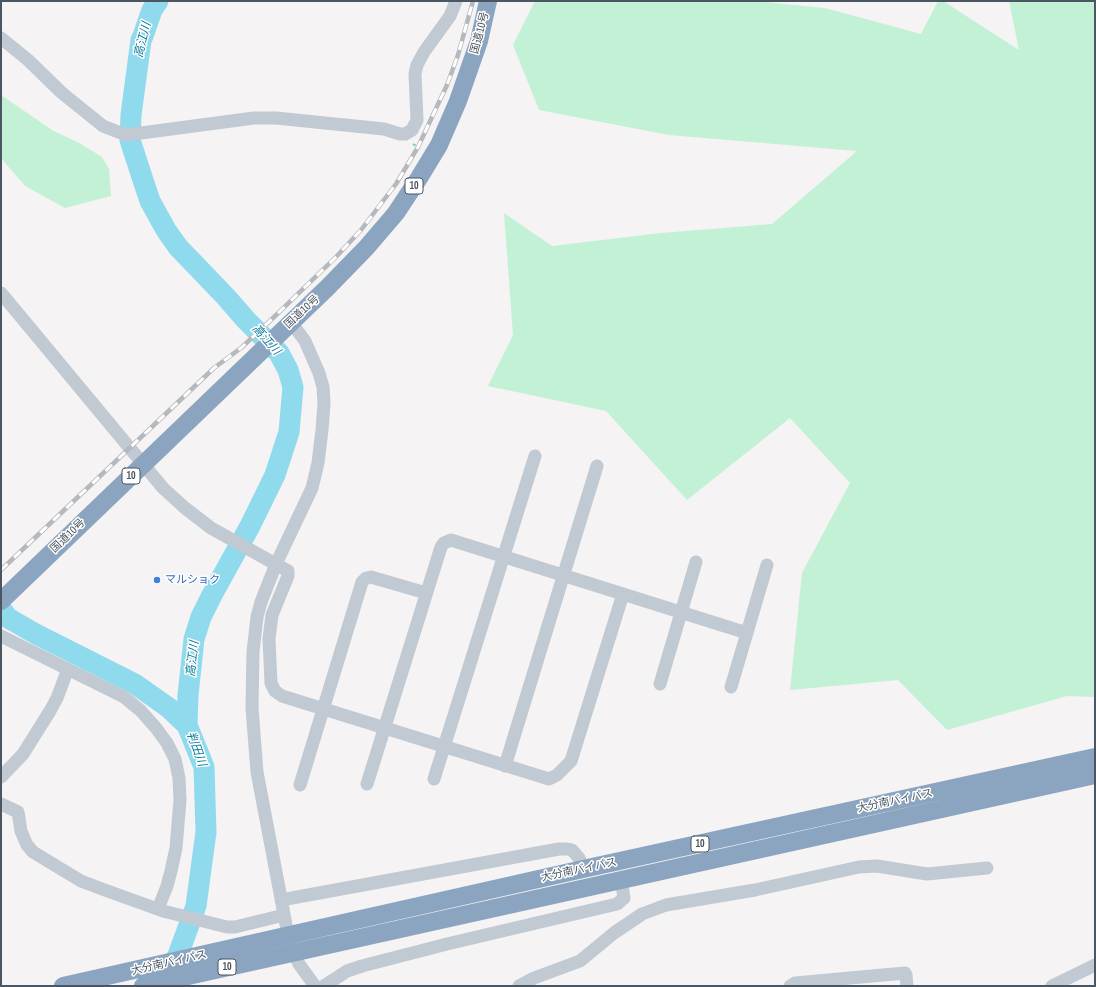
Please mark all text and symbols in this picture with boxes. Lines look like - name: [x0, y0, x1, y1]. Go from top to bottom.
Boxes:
- street label: 国道10号: [468, 11, 492, 55]
- water label: 高江川: [132, 21, 154, 59]
- road number: 10: [405, 178, 423, 194]
- street label: 国道10号: [282, 292, 322, 332]
- water label: 高江川: [249, 322, 283, 358]
- road number: 10: [122, 468, 140, 484]
- street label: 国道10号: [48, 516, 88, 556]
- place label: マルショク: [165, 573, 220, 587]
- marker: マルショク: [152, 575, 162, 585]
- water label: 高江川: [184, 640, 202, 678]
- water label: 判田川: [183, 730, 209, 768]
- street label: 大分南バイパス: [856, 787, 934, 815]
- road number: 10: [691, 836, 709, 852]
- street label: 大分南バイパス: [540, 856, 618, 884]
- street label: 大分南バイパス: [130, 948, 208, 978]
- road number: 10: [218, 959, 236, 975]

